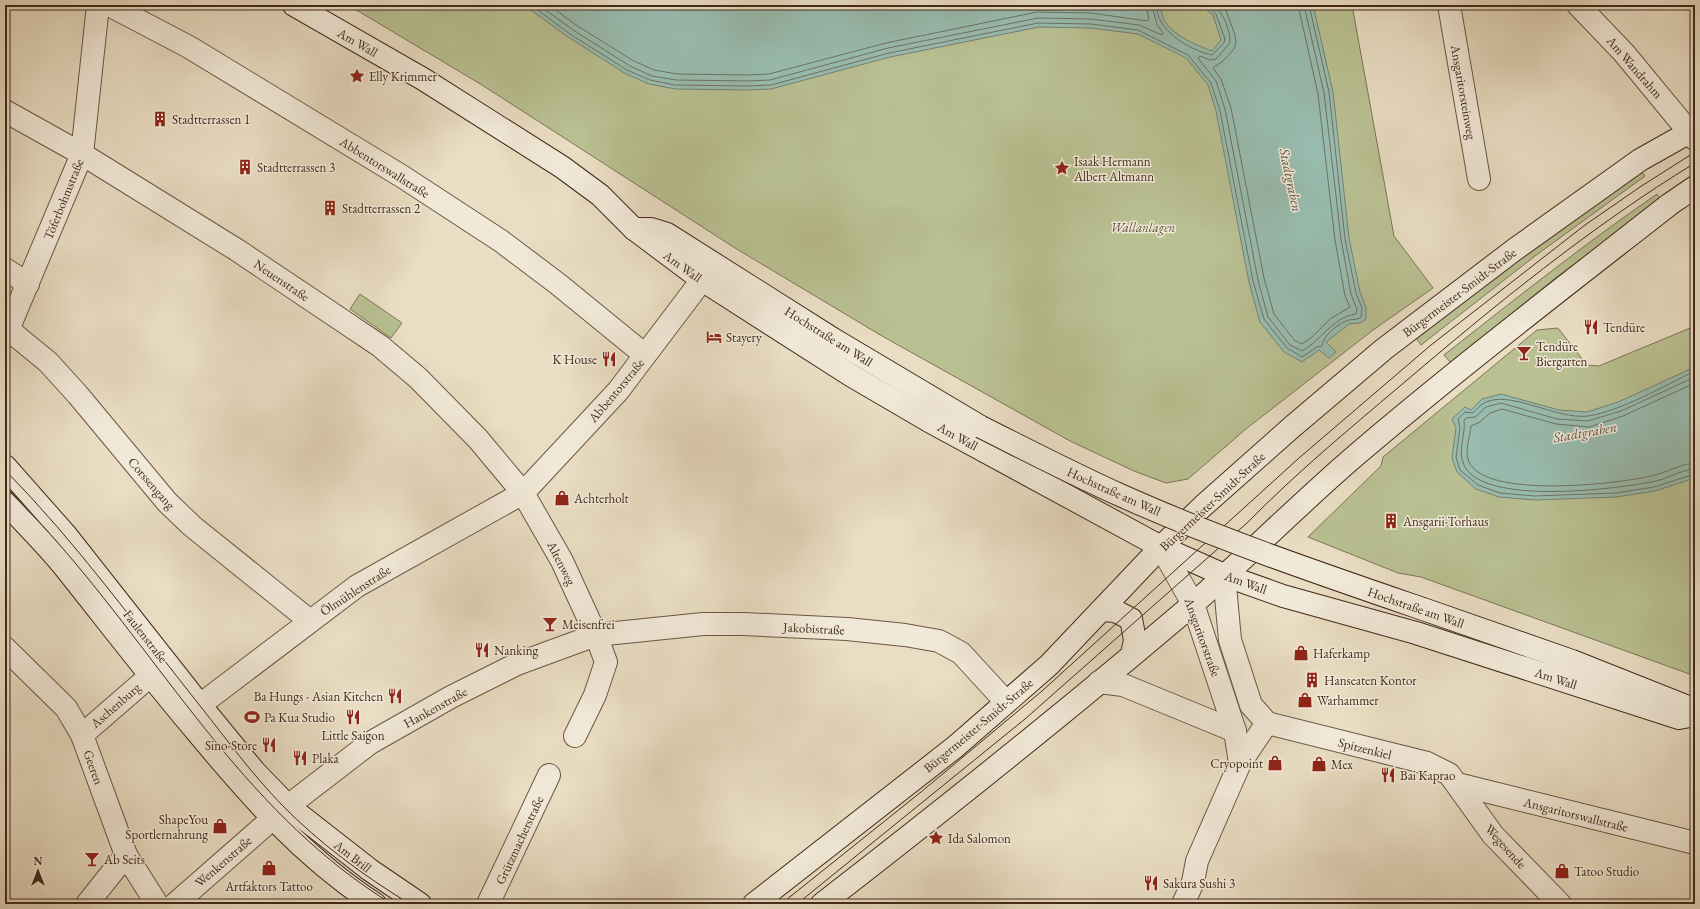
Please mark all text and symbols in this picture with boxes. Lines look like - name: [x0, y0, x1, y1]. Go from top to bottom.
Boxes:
- street label: Am Wall: [334, 24, 381, 61]
- street label: Am Wandrahm: [1602, 32, 1666, 102]
- street label: Ansgaritorsteinweg: [1447, 43, 1480, 141]
- place icon: Elly Krimmer: [348, 67, 366, 85]
- place label: Elly Krimmer: [369, 68, 438, 85]
- building icon: Stadtterrassen 1: [151, 110, 169, 128]
- place label: Stadtterrassen 1: [172, 111, 250, 128]
- street label: Abbentorswallstraße: [336, 132, 433, 202]
- water label: Stadtgraben: [1275, 146, 1306, 213]
- place label: Isaak Hermann Albert Altmann: [1073, 153, 1154, 185]
- street label: Töferbohmstraße: [39, 156, 87, 242]
- building icon: Stadtterrassen 3: [236, 158, 254, 176]
- place label: Stadtterrassen 3: [257, 159, 335, 176]
- place icon: Isaak Hermann Albert Altmann: [1053, 159, 1071, 177]
- building icon: Stadtterrassen 2: [321, 199, 339, 217]
- place label: Stadtterrassen 2: [342, 200, 421, 217]
- park label: Wallanlagen: [1111, 219, 1176, 236]
- street label: Bürgermeister-Smidt-Straße: [1399, 244, 1520, 341]
- street label: Am Wall: [659, 246, 705, 286]
- street label: Neuenstraße: [251, 256, 313, 305]
- street label: Hochstraße am Wall: [781, 302, 876, 370]
- restaurant icon: Tendüre: [1582, 318, 1600, 336]
- place label: Tendüre: [1603, 319, 1645, 336]
- hotel icon: Stayery: [705, 328, 723, 346]
- place label: Stayery: [726, 329, 762, 346]
- place label: Tendüre Biergarten: [1536, 338, 1588, 370]
- bar icon: Tendüre Biergarten: [1515, 344, 1533, 362]
- restaurant icon: K House: [600, 350, 618, 368]
- place label: K House: [552, 351, 597, 368]
- street label: Abbentorstraße: [584, 355, 648, 427]
- street label: Am Wall: [934, 418, 981, 454]
- water label: Stadtgraben: [1551, 418, 1618, 447]
- street label: Bürgermeister-Smidt-Straße: [1156, 448, 1269, 555]
- street label: Corssengang: [124, 454, 179, 513]
- street label: Hochstraße am Wall: [1064, 463, 1163, 520]
- shop icon: Achterholt: [553, 489, 571, 507]
- place label: Achterholt: [573, 490, 629, 507]
- building icon: Ansgarii-Torhaus: [1382, 512, 1400, 530]
- place label: Ansgarii-Torhaus: [1402, 513, 1488, 530]
- street label: Altenweg: [543, 537, 580, 588]
- street label: Ölmühlenstraße: [317, 561, 394, 620]
- street label: Am Wall: [1221, 567, 1269, 598]
- street label: Hochstraße am Wall: [1365, 583, 1466, 632]
- street label: Ansgaritorstraße: [1180, 594, 1225, 679]
- street label: Faulenstraße: [120, 606, 172, 666]
- bar icon: Meisenfrei: [541, 615, 559, 633]
- place label: Meisenfrei: [562, 616, 615, 633]
- street label: Jakobistraße: [782, 618, 845, 639]
- restaurant icon: Nanking: [473, 641, 491, 659]
- place label: Nanking: [494, 642, 538, 659]
- shop icon: Haferkamp: [1292, 644, 1310, 662]
- place label: Haferkamp: [1313, 645, 1370, 662]
- street label: Am Wall: [1531, 663, 1579, 693]
- building icon: Hanseaten Kontor: [1303, 671, 1321, 689]
- place label: Hanseaten Kontor: [1324, 672, 1417, 689]
- street label: Bürgermeister-Smidt-Straße: [920, 674, 1037, 776]
- street label: Aschenburg: [86, 679, 144, 732]
- street label: Hankenstraße: [400, 683, 470, 732]
- restaurant icon: Ba Hungs - Asian Kitchen: [386, 687, 404, 705]
- place label: Ba Hungs - Asian Kitchen: [254, 688, 383, 705]
- shop icon: Warhammer: [1296, 691, 1314, 709]
- place label: Warhammer: [1317, 692, 1379, 709]
- sports icon: Pa Kua Studio: [243, 708, 261, 726]
- restaurant icon: Little Saigon: [344, 708, 362, 726]
- place label: Pa Kua Studio: [264, 709, 335, 726]
- place label: Little Saigon: [321, 727, 385, 744]
- street label: Spitzenkiel: [1336, 734, 1393, 763]
- restaurant icon: Sino-Store: [260, 736, 278, 754]
- place label: Sino-Store: [205, 737, 257, 754]
- street label: Geeren: [79, 747, 108, 787]
- restaurant icon: Plaka: [291, 749, 309, 767]
- place label: Plaka: [312, 750, 340, 767]
- shop icon: Cryopoint: [1266, 754, 1284, 772]
- place label: Cryopoint: [1210, 755, 1263, 772]
- shop icon: Mex: [1310, 755, 1328, 773]
- place label: Mex: [1331, 756, 1353, 773]
- restaurant icon: Bai Kaprao: [1379, 766, 1397, 784]
- place label: Bai Kaprao: [1400, 767, 1455, 784]
- street label: Grützmacherstraße: [492, 793, 547, 887]
- street label: Ansgaritorswallstraße: [1521, 793, 1630, 836]
- place label: ShapeYou Sportlernahrung: [125, 811, 208, 843]
- shop icon: ShapeYou Sportlernahrung: [211, 817, 229, 835]
- street label: Wegesende: [1481, 821, 1530, 872]
- place icon: Ida Salomon: [927, 829, 945, 847]
- place label: Ida Salomon: [948, 830, 1011, 847]
- street label: Wenkenstraße: [191, 832, 255, 891]
- street label: Am Brill: [330, 836, 375, 876]
- bar icon: Ab Seits: [83, 850, 101, 868]
- north arrow: [18, 851, 58, 891]
- place label: Ab Seits: [103, 851, 145, 868]
- text: N: [34, 854, 43, 868]
- shop icon: Artfaktors Tattoo: [260, 859, 278, 877]
- shop icon: Tatoo Studio: [1553, 862, 1571, 880]
- place label: Tatoo Studio: [1574, 863, 1639, 880]
- restaurant icon: Sakura Sushi 3: [1142, 874, 1160, 892]
- place label: Sakura Sushi 3: [1163, 875, 1235, 892]
- place label: Artfaktors Tattoo: [224, 878, 313, 895]

